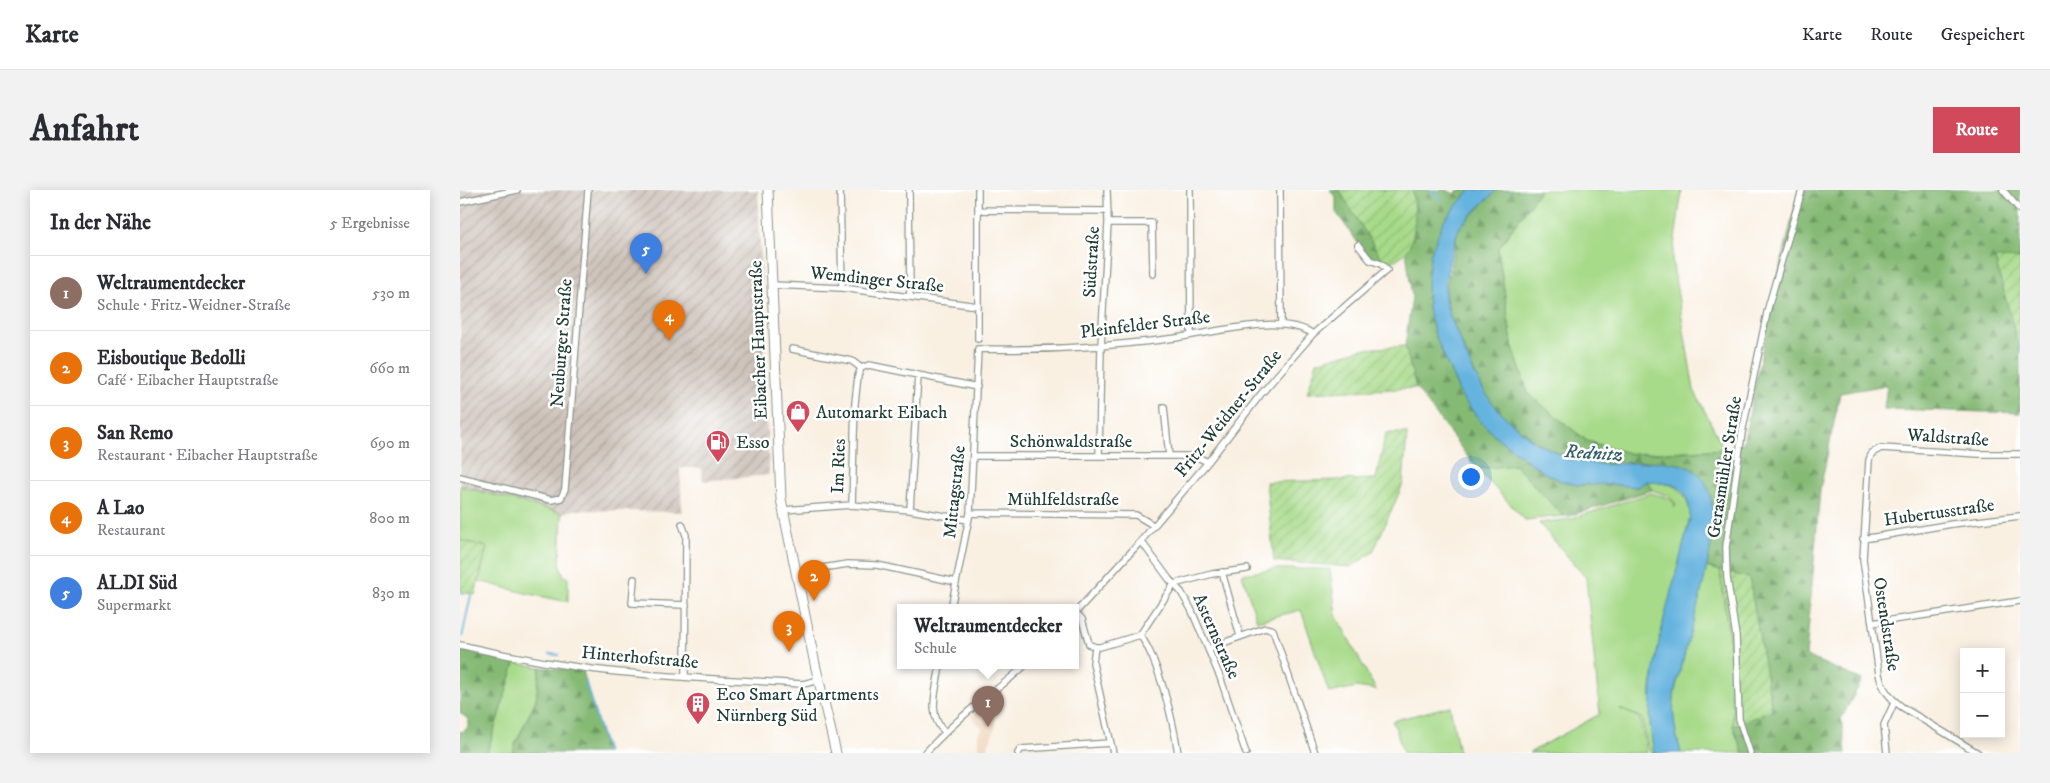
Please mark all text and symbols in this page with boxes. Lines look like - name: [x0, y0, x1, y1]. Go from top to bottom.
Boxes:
- text: Karte: [25, 20, 79, 50]
- text: Karte: [1802, 24, 1842, 46]
- text: Route: [1870, 24, 1913, 46]
- text: Gespeichert: [1941, 24, 2025, 46]
- button: Route: [1933, 107, 2020, 153]
- text: Anfahrt: [30, 108, 139, 152]
- text: In der Nähe: [50, 210, 151, 236]
- text: 5 Ergebnisse: [330, 213, 410, 233]
- street label: Südstraße: [1079, 226, 1105, 298]
- pin: 5: [630, 233, 662, 274]
- street label: Eibacher Hauptstraße: [745, 260, 773, 420]
- street label: Wemdinger Straße: [808, 262, 945, 298]
- text: Weltraumentdecker: [97, 272, 245, 295]
- street label: Neuburger Straße: [547, 278, 577, 408]
- text: 1: [63, 283, 69, 303]
- text: 530 m: [372, 283, 410, 303]
- text: Schule · Fritz-Weidner-Straße: [97, 295, 291, 315]
- pin: 4: [653, 300, 685, 341]
- street label: Pleinfelder Straße: [1079, 306, 1211, 344]
- street label: Fritz-Weidner-Straße: [1171, 345, 1287, 482]
- text: Eisboutique Bedolli: [97, 347, 245, 370]
- text: 2: [62, 358, 70, 378]
- text: 660 m: [369, 358, 410, 378]
- text: Café · Eibacher Hauptstraße: [97, 370, 278, 390]
- street label: Gerasmühler Straße: [1703, 395, 1747, 540]
- shop icon: Automarkt Eibach: [785, 399, 811, 433]
- place label: Automarkt Eibach: [816, 402, 948, 424]
- text: San Remo: [97, 422, 173, 445]
- street label: Waldstraße: [1905, 424, 1990, 452]
- fuel station icon: Esso: [705, 429, 731, 463]
- street label: Schönwaldstraße: [1010, 431, 1132, 453]
- place label: Esso: [736, 432, 770, 454]
- text: 3: [63, 433, 69, 453]
- text: 690 m: [370, 433, 410, 453]
- street label: Im Ries: [827, 438, 851, 494]
- water label: Rednitz: [1563, 440, 1624, 467]
- street label: Mittagstraße: [939, 444, 971, 540]
- text: Restaurant · Eibacher Hauptstraße: [97, 445, 318, 465]
- your location: [1458, 464, 1484, 490]
- street label: Mühlfeldstraße: [1007, 489, 1119, 511]
- street label: Hubertusstraße: [1883, 494, 1996, 532]
- text: A Lao: [97, 497, 144, 520]
- text: 4: [61, 508, 71, 528]
- text: 800 m: [369, 508, 410, 528]
- text: Restaurant: [97, 520, 165, 540]
- pin: 2: [798, 560, 830, 601]
- text: ALDI Süd: [97, 572, 177, 595]
- street label: Ostendstraße: [1868, 576, 1904, 673]
- text: 5: [62, 583, 70, 603]
- text: 830 m: [372, 583, 410, 603]
- street label: Asternstraße: [1187, 590, 1245, 683]
- text: Supermarkt: [97, 595, 171, 615]
- popup: [897, 604, 1079, 669]
- pin: 3: [773, 611, 805, 652]
- text: Weltraumentdecker: [914, 615, 1062, 638]
- text: Schule: [914, 638, 957, 658]
- street label: Hinterhofstraße: [581, 642, 699, 674]
- map controls: [1960, 648, 2005, 738]
- button: +: [1960, 648, 2005, 693]
- place label: Eco Smart Apartments Nürnberg Süd: [716, 684, 879, 727]
- pin: 1: [972, 686, 1004, 727]
- building icon: Eco Smart Apartments Nürnberg Süd: [685, 691, 711, 725]
- button: −: [1960, 693, 2005, 738]

